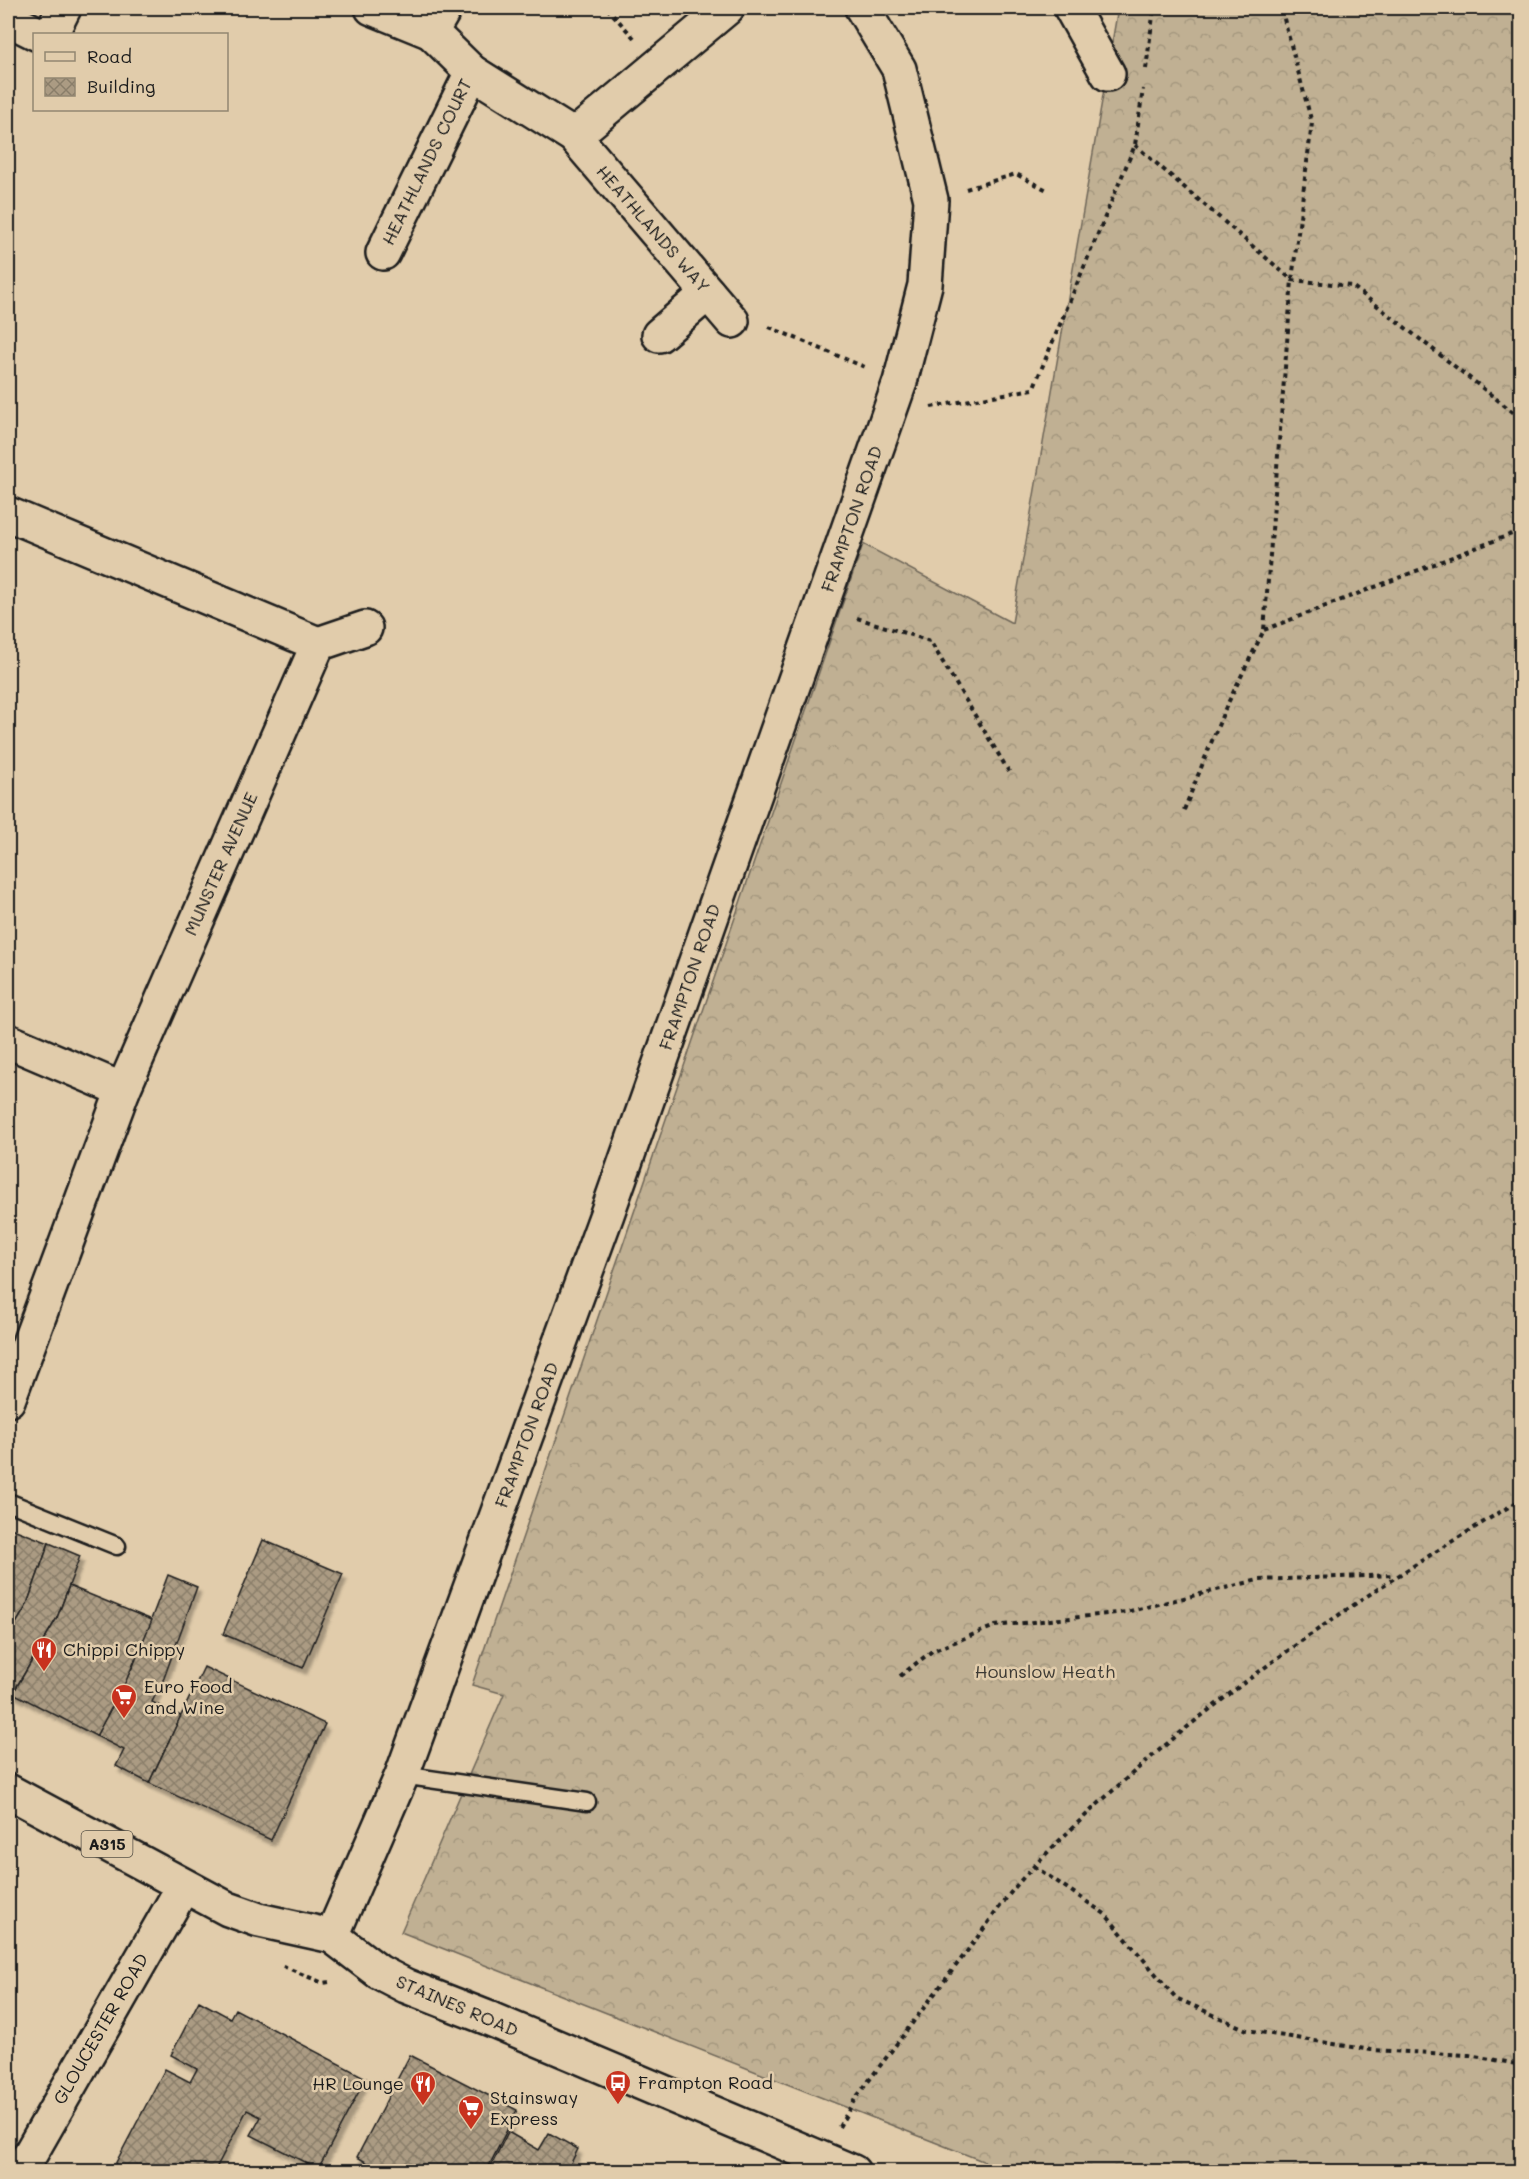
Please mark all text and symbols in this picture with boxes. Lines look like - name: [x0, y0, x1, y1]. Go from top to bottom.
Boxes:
- legend: [33, 33, 228, 111]
- text: Road: [87, 44, 132, 68]
- text: Building: [87, 74, 155, 98]
- street label: HEATHLANDS COURT: [375, 74, 477, 249]
- street label: HEATHLANDS WAY: [592, 159, 716, 297]
- street label: FRAMPTON ROAD: [815, 442, 887, 595]
- street label: MUNSTER AVENUE: [178, 788, 263, 939]
- street label: FRAMPTON ROAD: [653, 900, 725, 1053]
- street label: FRAMPTON ROAD: [489, 1359, 564, 1511]
- restaurant icon: Chippi Chippy: [29, 1635, 59, 1673]
- place label: Chippi Chippy: [63, 1637, 185, 1661]
- park label: Hounslow Heath: [975, 1659, 1115, 1683]
- place label: Euro Food and Wine: [144, 1674, 232, 1719]
- supermarket icon: Euro Food and Wine: [109, 1682, 139, 1720]
- road number: A315: [82, 1831, 132, 1857]
- street label: GLOUCESTER ROAD: [47, 1949, 153, 2108]
- street label: STAINES ROAD: [393, 1969, 522, 2042]
- bus stop icon: Frampton Road: [603, 2068, 633, 2106]
- restaurant icon: HR Lounge: [408, 2069, 438, 2107]
- place label: Frampton Road: [638, 2070, 773, 2094]
- place label: HR Lounge: [312, 2071, 404, 2095]
- place label: Stainsway Express: [490, 2085, 578, 2130]
- supermarket icon: Stainsway Express: [456, 2093, 486, 2131]

